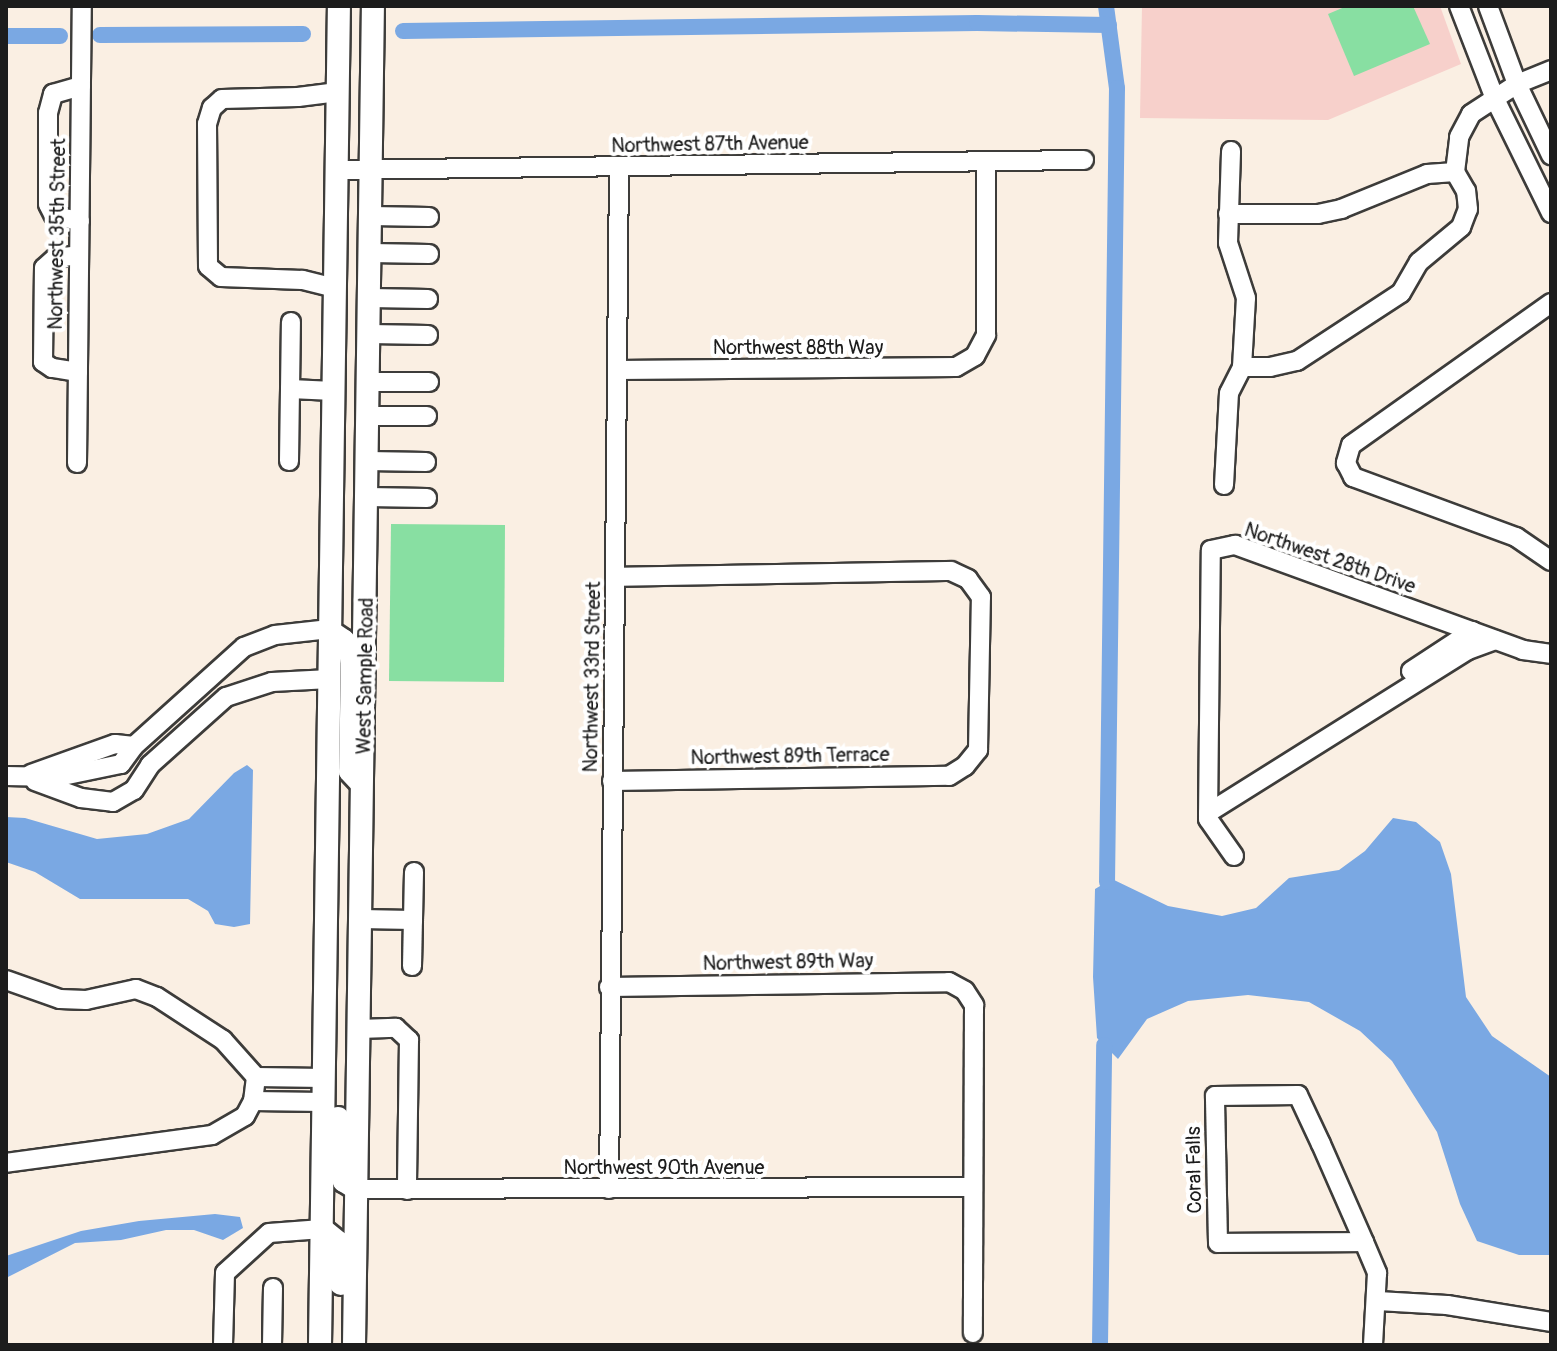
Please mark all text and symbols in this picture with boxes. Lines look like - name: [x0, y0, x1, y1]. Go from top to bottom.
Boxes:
- street label: Northwest 87th Avenue: [611, 130, 809, 158]
- street label: Northwest 35th Street: [43, 138, 71, 330]
- street label: Northwest 88th Way: [713, 335, 883, 359]
- street label: Northwest 28th Drive: [1241, 517, 1419, 599]
- street label: Northwest 33rd Street: [578, 581, 606, 773]
- street label: West Sample Road: [352, 597, 378, 755]
- street label: Northwest 89th Terrace: [690, 742, 890, 770]
- street label: Northwest 89th Way: [702, 949, 874, 975]
- street label: Coral Falls: [1181, 1126, 1207, 1214]
- street label: Northwest 90th Avenue: [564, 1155, 764, 1179]

